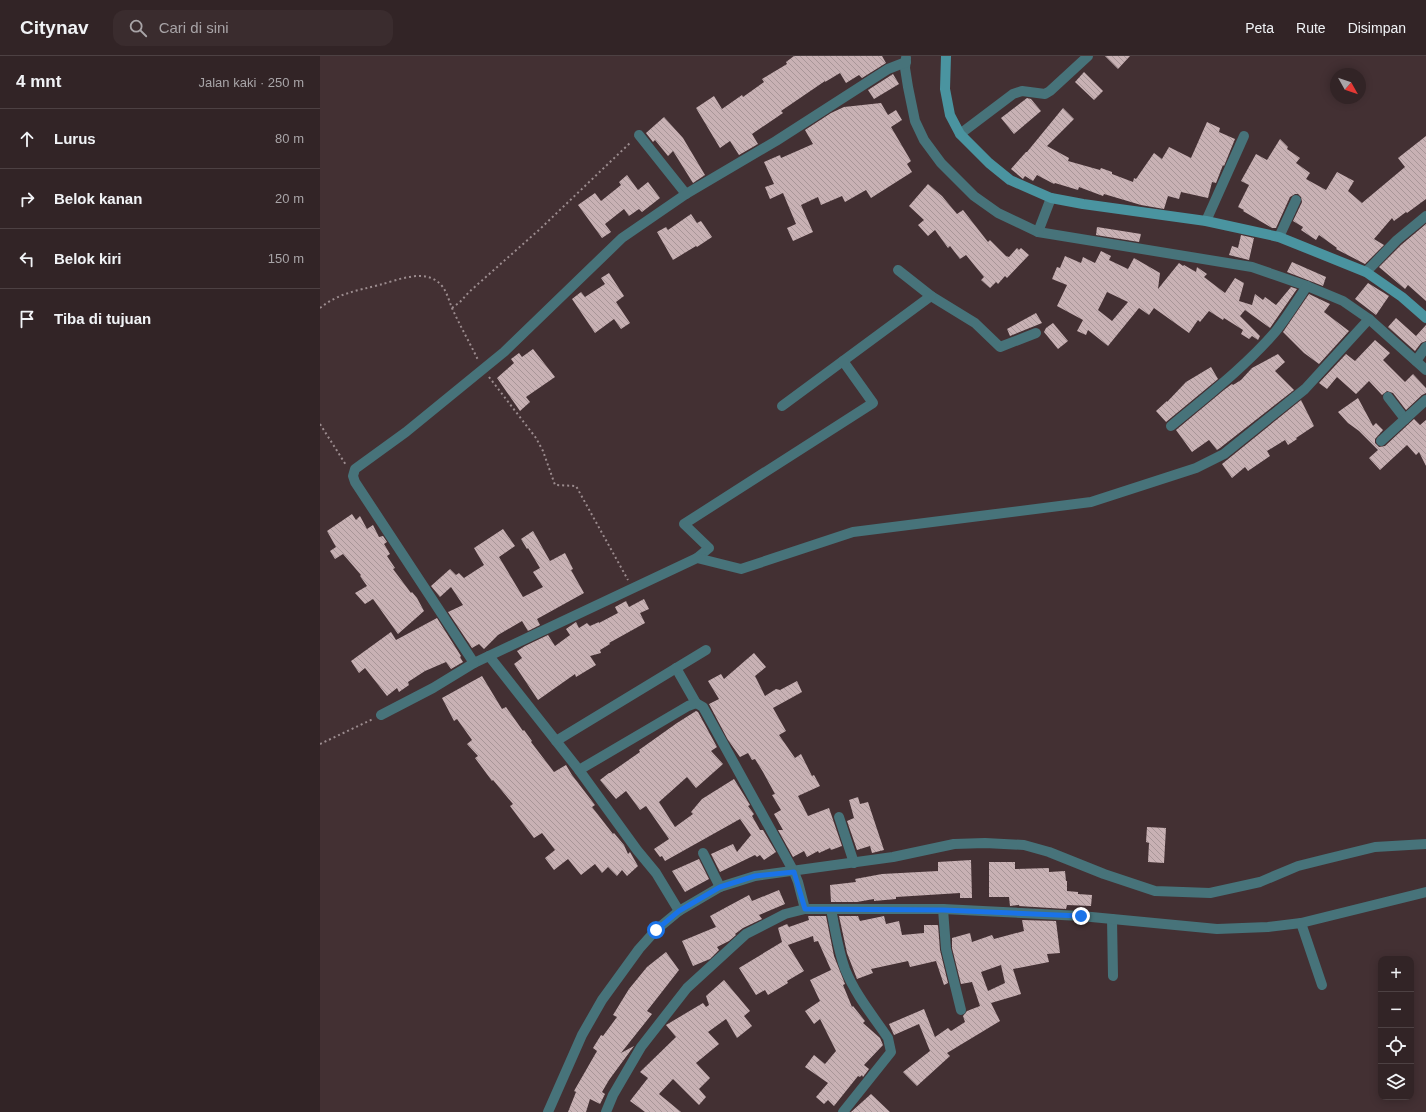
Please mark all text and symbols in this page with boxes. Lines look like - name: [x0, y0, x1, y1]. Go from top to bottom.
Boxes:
- search box: [113, 10, 393, 46]
- text: Citynav: [20, 17, 89, 38]
- icon: search: [127, 17, 149, 39]
- text: Cari di sini: [159, 19, 229, 36]
- text: Peta: [1245, 20, 1274, 36]
- text: Rute: [1296, 20, 1326, 36]
- text: Disimpan: [1348, 20, 1406, 36]
- north arrow: [1330, 68, 1366, 104]
- text: 4 mnt: [16, 72, 61, 91]
- text: Jalan kaki · 250 m: [199, 75, 304, 90]
- icon: ahead: [16, 128, 38, 150]
- text: Lurus: [54, 130, 96, 147]
- text: 80 m: [275, 131, 304, 146]
- icon: right: [16, 188, 38, 210]
- text: Belok kanan: [54, 190, 142, 207]
- text: 20 m: [275, 191, 304, 206]
- icon: left: [16, 248, 38, 270]
- text: Belok kiri: [54, 250, 122, 267]
- text: 150 m: [268, 251, 304, 266]
- icon: arrive: [16, 308, 38, 330]
- text: Tiba di tujuan: [54, 310, 151, 327]
- route end: [1072, 907, 1090, 925]
- route start: [647, 921, 665, 939]
- map controls: [1378, 956, 1414, 1100]
- button: +: [1378, 956, 1414, 992]
- button: −: [1378, 992, 1414, 1028]
- button: locate: [1378, 1028, 1414, 1064]
- button: layers: [1378, 1064, 1414, 1100]

